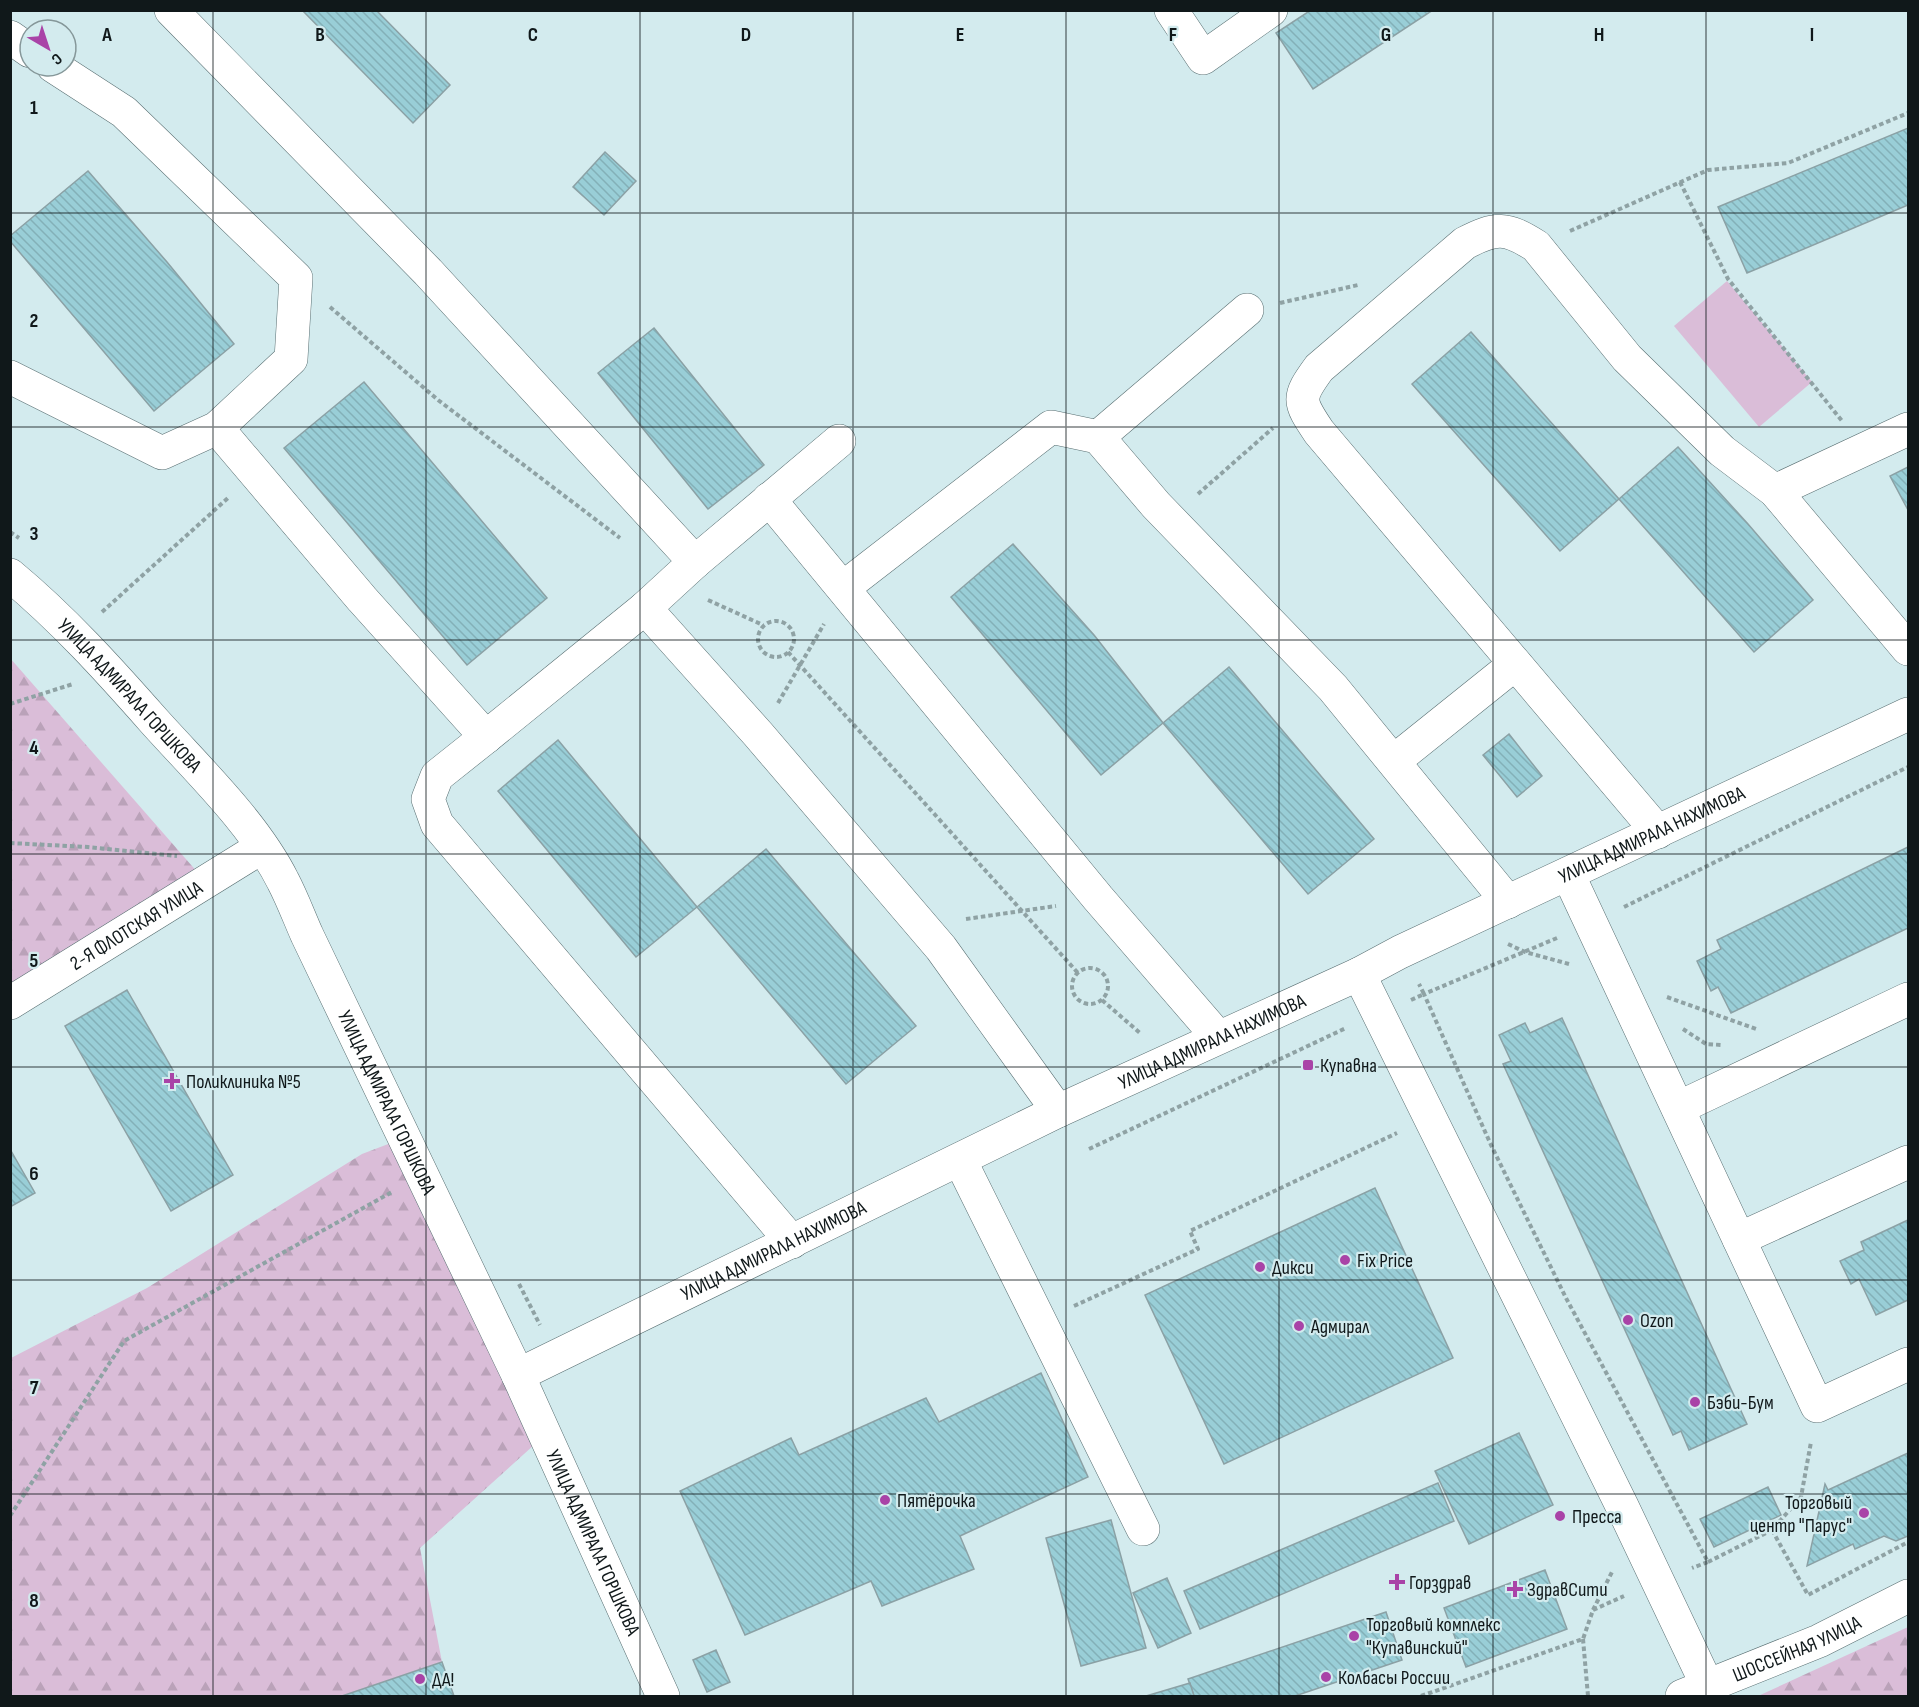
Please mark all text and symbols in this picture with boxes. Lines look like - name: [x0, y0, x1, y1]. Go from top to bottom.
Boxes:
- north arrow: [18, 18, 78, 78]
- text: A: [101, 23, 112, 47]
- text: B: [315, 23, 325, 47]
- text: C: [528, 23, 538, 47]
- text: D: [741, 23, 751, 47]
- text: E: [956, 23, 964, 47]
- text: F: [1169, 23, 1177, 47]
- text: G: [1381, 23, 1391, 47]
- text: H: [1594, 23, 1604, 47]
- text: I: [1810, 23, 1814, 47]
- text: С: [47, 49, 66, 68]
- text: 1: [30, 96, 38, 120]
- text: 2: [30, 309, 38, 333]
- text: 3: [30, 522, 39, 546]
- street label: УЛИЦА АДМИРАЛА ГОРШКОВА: [52, 614, 207, 778]
- text: 4: [29, 736, 39, 760]
- street label: УЛИЦА АДМИРАЛА НАХИМОВА: [1555, 781, 1749, 889]
- street label: 2-Я ФЛОТСКАЯ УЛИЦА: [66, 876, 207, 976]
- text: 5: [30, 949, 39, 973]
- street label: УЛИЦА АДМИРАЛА НАХИМОВА: [1115, 989, 1310, 1095]
- street label: УЛИЦА АДМИРАЛА ГОРШКОВА: [332, 1007, 441, 1199]
- place label: Купавна: [1320, 1054, 1377, 1078]
- marker: Купавна: [1301, 1058, 1315, 1072]
- place label: Поликлиника №5: [186, 1070, 301, 1094]
- marker: Поликлиника №5: [163, 1072, 181, 1090]
- text: 6: [29, 1162, 39, 1186]
- street label: УЛИЦА АДМИРАЛА НАХИМОВА: [677, 1196, 870, 1306]
- place label: Fix Price: [1357, 1249, 1413, 1273]
- marker: Fix Price: [1338, 1253, 1352, 1267]
- place label: Дикси: [1272, 1256, 1314, 1280]
- marker: Дикси: [1253, 1260, 1267, 1274]
- place label: Ozon: [1640, 1309, 1674, 1333]
- marker: Ozon: [1621, 1313, 1635, 1327]
- place label: Адмирал: [1310, 1315, 1369, 1339]
- marker: Адмирал: [1292, 1319, 1306, 1333]
- text: 7: [30, 1376, 39, 1400]
- place label: Бэби-Бум: [1707, 1391, 1774, 1415]
- marker: Бэби-Бум: [1688, 1395, 1702, 1409]
- street label: УЛИЦА АДМИРАЛА ГОРШКОВА: [540, 1446, 645, 1640]
- place label: Пятёрочка: [897, 1489, 976, 1513]
- place label: Торговый центр "Парус": [1750, 1491, 1852, 1538]
- marker: Пятёрочка: [878, 1493, 892, 1507]
- place label: Пресса: [1572, 1505, 1622, 1529]
- marker: Торговый центр "Парус": [1857, 1506, 1871, 1520]
- marker: Пресса: [1553, 1509, 1567, 1523]
- place label: Горздрав: [1409, 1571, 1471, 1595]
- marker: Горздрав: [1390, 1575, 1404, 1589]
- place label: ЗдравСити: [1527, 1578, 1608, 1602]
- marker: ЗдравСити: [1508, 1582, 1522, 1596]
- text: 8: [29, 1589, 39, 1613]
- street label: ШОССЕЙНАЯ УЛИЦА: [1729, 1611, 1865, 1687]
- place label: Торговый комплекс "Купавинский": [1366, 1613, 1501, 1660]
- marker: Торговый комплекс "Купавинский": [1347, 1629, 1361, 1643]
- place label: Колбасы России: [1338, 1666, 1450, 1690]
- place label: ДА!: [432, 1668, 454, 1692]
- marker: Колбасы России: [1319, 1670, 1333, 1684]
- marker: ДА!: [413, 1672, 427, 1686]

